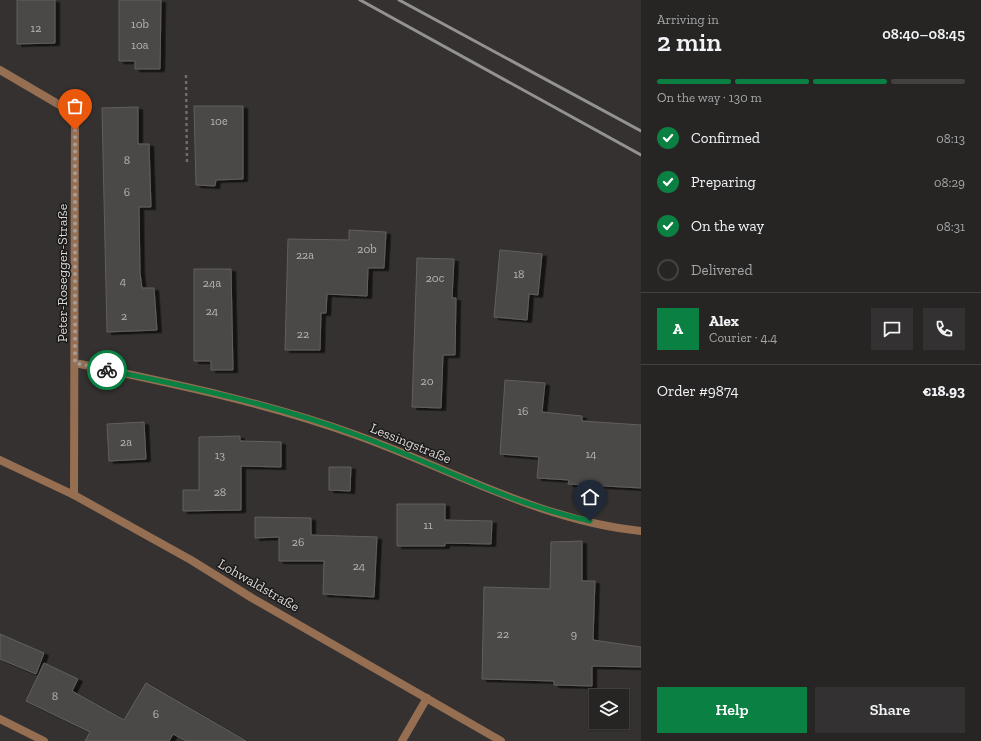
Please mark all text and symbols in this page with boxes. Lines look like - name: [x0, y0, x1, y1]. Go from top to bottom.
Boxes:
- text: Arriving in: [657, 12, 719, 27]
- house number: 10b: [131, 17, 149, 31]
- house number: 12: [31, 21, 41, 35]
- text: 08:40–08:45: [882, 25, 965, 43]
- text: 2 min: [657, 26, 721, 58]
- house number: 10a: [131, 38, 149, 52]
- pin: [58, 89, 92, 130]
- text: On the way · 130 m: [657, 90, 762, 105]
- icon: bag: [64, 95, 86, 117]
- house number: 10e: [210, 114, 228, 128]
- icon: check: [657, 127, 679, 149]
- text: Confirmed: [691, 129, 760, 147]
- text: 08:13: [936, 131, 965, 146]
- house number: 8: [124, 153, 130, 167]
- icon: check: [657, 171, 679, 193]
- text: Preparing: [691, 173, 756, 191]
- text: 08:29: [934, 175, 965, 190]
- house number: 6: [124, 185, 130, 199]
- street label: Peter-Rosegger-Straße: [54, 203, 71, 342]
- icon: check: [657, 215, 679, 237]
- text: On the way: [691, 217, 764, 235]
- text: 08:31: [936, 219, 965, 234]
- house number: 20b: [357, 242, 377, 256]
- house number: 22a: [296, 248, 314, 262]
- text: Delivered: [691, 261, 753, 279]
- house number: 18: [513, 267, 525, 281]
- house number: 20c: [426, 271, 445, 285]
- house number: 4: [120, 274, 127, 288]
- house number: 24a: [203, 276, 221, 290]
- house number: 24: [206, 304, 219, 318]
- button: chat: [871, 308, 913, 350]
- button: phone: [923, 308, 965, 350]
- house number: 2: [121, 309, 127, 323]
- text: Alex: [709, 312, 739, 330]
- text: A: [673, 320, 683, 338]
- house number: 22: [297, 327, 309, 341]
- text: Courier · 4.4: [709, 330, 777, 345]
- courier: [87, 350, 127, 390]
- icon: bike: [96, 359, 118, 381]
- house number: 20: [420, 374, 434, 388]
- text: Order #9874: [657, 382, 739, 400]
- text: €18.93: [923, 382, 965, 400]
- house number: 16: [518, 404, 529, 418]
- street label: Lessingstraße: [368, 420, 454, 468]
- house number: 2a: [120, 435, 132, 449]
- house number: 14: [585, 447, 597, 461]
- house number: 13: [215, 448, 225, 462]
- pin: [573, 480, 607, 521]
- house number: 28: [214, 485, 226, 499]
- icon: home: [579, 486, 601, 508]
- house number: 11: [423, 518, 433, 532]
- house number: 26: [292, 535, 304, 549]
- street label: Lohwaldstraße: [215, 555, 303, 616]
- house number: 24: [353, 559, 366, 573]
- house number: 22: [497, 627, 509, 641]
- house number: 9: [571, 627, 577, 641]
- button: Help: [657, 687, 807, 733]
- button: Share: [815, 687, 965, 733]
- house number: 8: [52, 689, 58, 703]
- map controls: [589, 689, 629, 729]
- button: layers: [589, 689, 629, 729]
- house number: 6: [153, 707, 159, 721]

